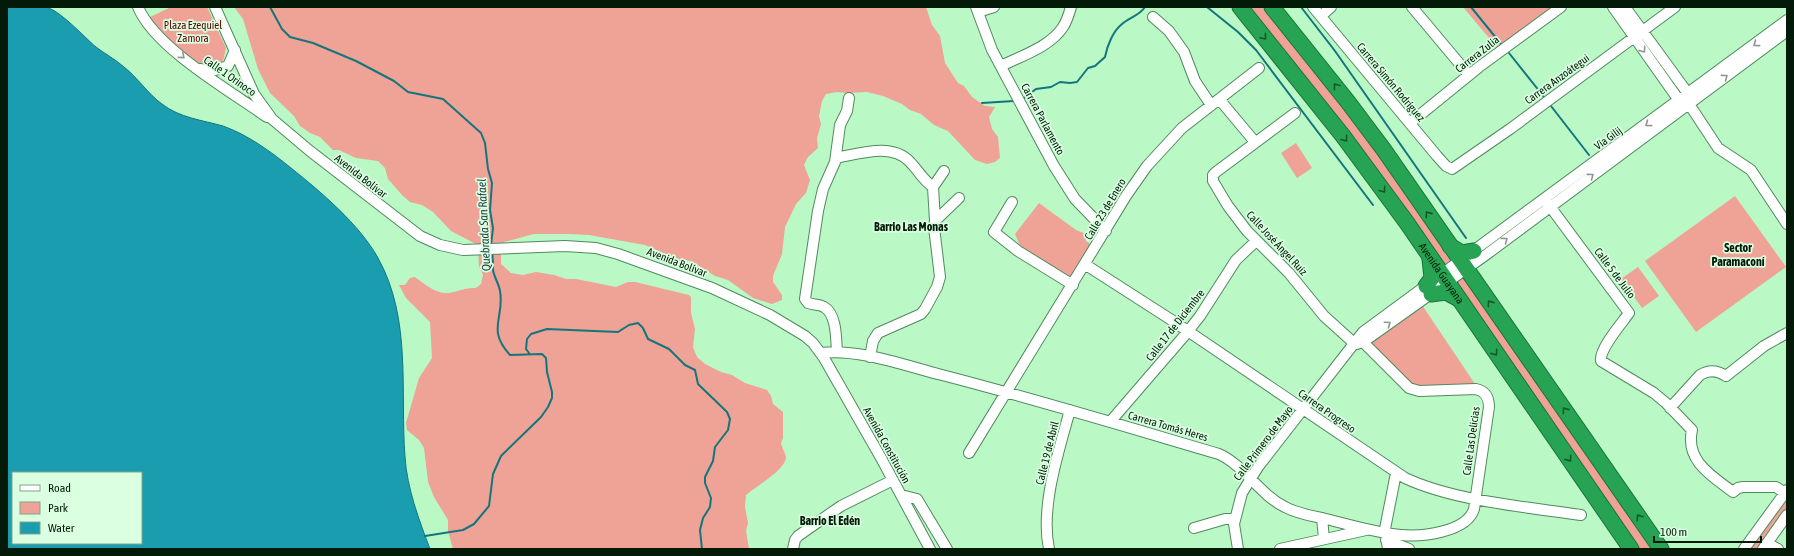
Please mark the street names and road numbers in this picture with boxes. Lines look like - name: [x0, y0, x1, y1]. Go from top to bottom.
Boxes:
- street label: Carrera Zulia: [1453, 33, 1501, 75]
- street label: Carrera Simón Rodríguez: [1355, 40, 1427, 124]
- street label: Carrera Anzoátegui: [1522, 52, 1592, 106]
- street label: Calle 1 Orinoco: [202, 54, 258, 98]
- street label: Carrera Parlamento: [1019, 81, 1067, 157]
- street label: Vía Gilij: [1592, 124, 1624, 152]
- street label: Avenida Bolívar: [332, 152, 390, 201]
- street label: Calle 23 de Enero: [1082, 176, 1128, 242]
- street label: Calle José Ángel Ruiz: [1244, 208, 1310, 278]
- street label: Avenida Guayana: [1416, 241, 1467, 306]
- street label: Avenida Bolívar: [645, 245, 709, 279]
- street label: Calle 5 de Julio: [1592, 245, 1638, 301]
- street label: Calle 17 de Diciembre: [1143, 287, 1207, 363]
- street label: Carrera Progreso: [1296, 387, 1358, 435]
- street label: Calle Primero de Mayo: [1231, 403, 1295, 483]
- street label: Avenida Constitución: [861, 405, 913, 485]
- street label: Calle Las Delicias: [1460, 406, 1482, 476]
- street label: Carrera Tomás Heres: [1127, 409, 1209, 443]
- street label: Calle 19 de Abril: [1033, 420, 1061, 486]

